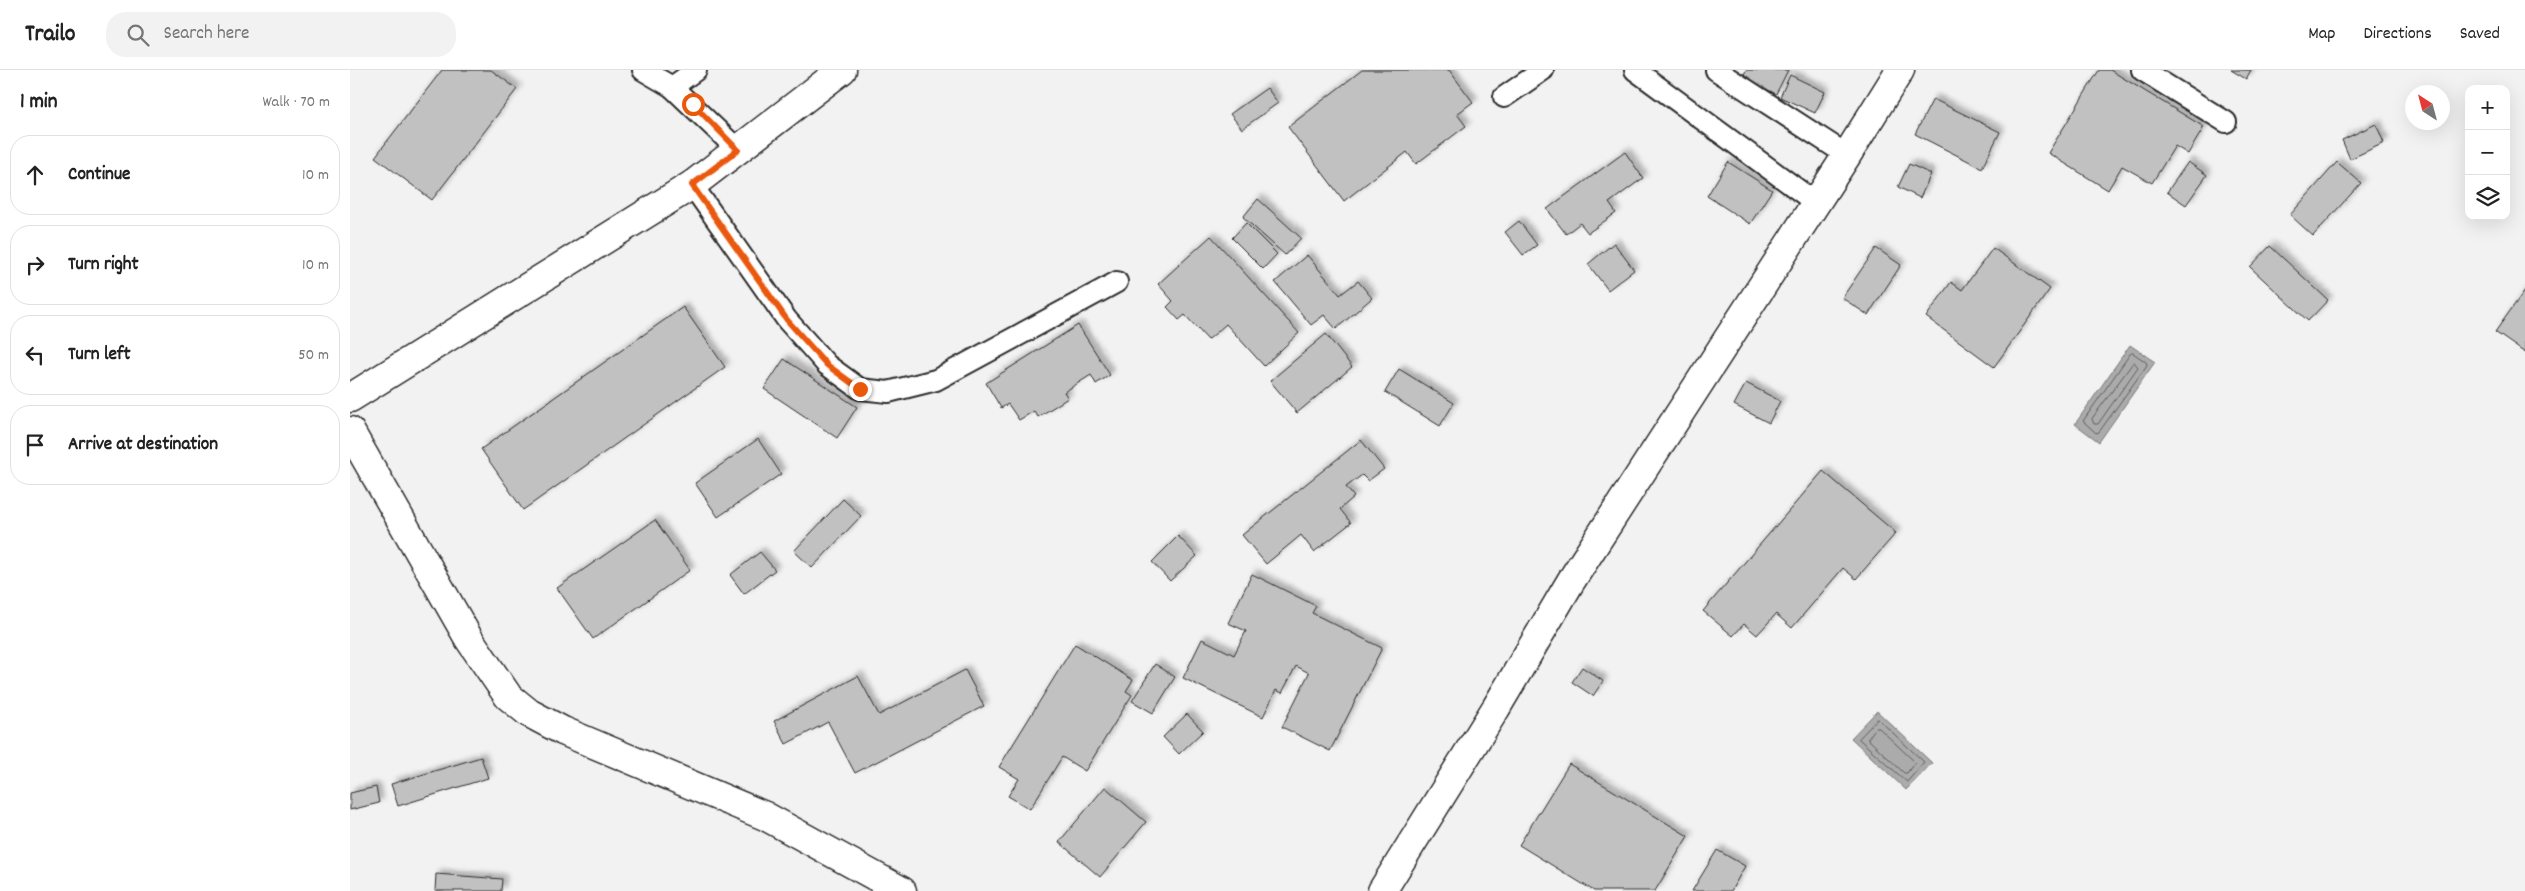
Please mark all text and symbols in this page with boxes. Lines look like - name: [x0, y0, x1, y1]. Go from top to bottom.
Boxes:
- search box: [106, 12, 456, 57]
- text: Trailo: [25, 18, 76, 52]
- icon: search: [124, 21, 152, 49]
- text: Search here: [164, 21, 249, 48]
- text: Map: [2308, 22, 2335, 47]
- text: Directions: [2363, 22, 2432, 47]
- text: Saved: [2460, 22, 2500, 47]
- north arrow: [2405, 85, 2450, 130]
- map controls: [2465, 85, 2510, 220]
- button: +: [2465, 85, 2510, 130]
- text: 1 min: [20, 88, 57, 118]
- text: Walk · 70 m: [262, 91, 330, 114]
- route start: [682, 93, 705, 116]
- button: −: [2465, 130, 2510, 175]
- icon: ahead: [21, 161, 49, 189]
- text: Continue: [68, 162, 130, 189]
- text: 10 m: [302, 164, 329, 187]
- button: layers: [2465, 175, 2510, 220]
- icon: right: [21, 251, 49, 279]
- text: Turn right: [68, 252, 139, 279]
- text: 10 m: [302, 254, 329, 277]
- icon: left: [21, 341, 49, 369]
- text: Turn left: [68, 342, 131, 369]
- text: 50 m: [298, 344, 329, 367]
- route end: [849, 378, 872, 401]
- icon: arrive: [21, 431, 49, 459]
- text: Arrive at destination: [68, 432, 218, 459]

